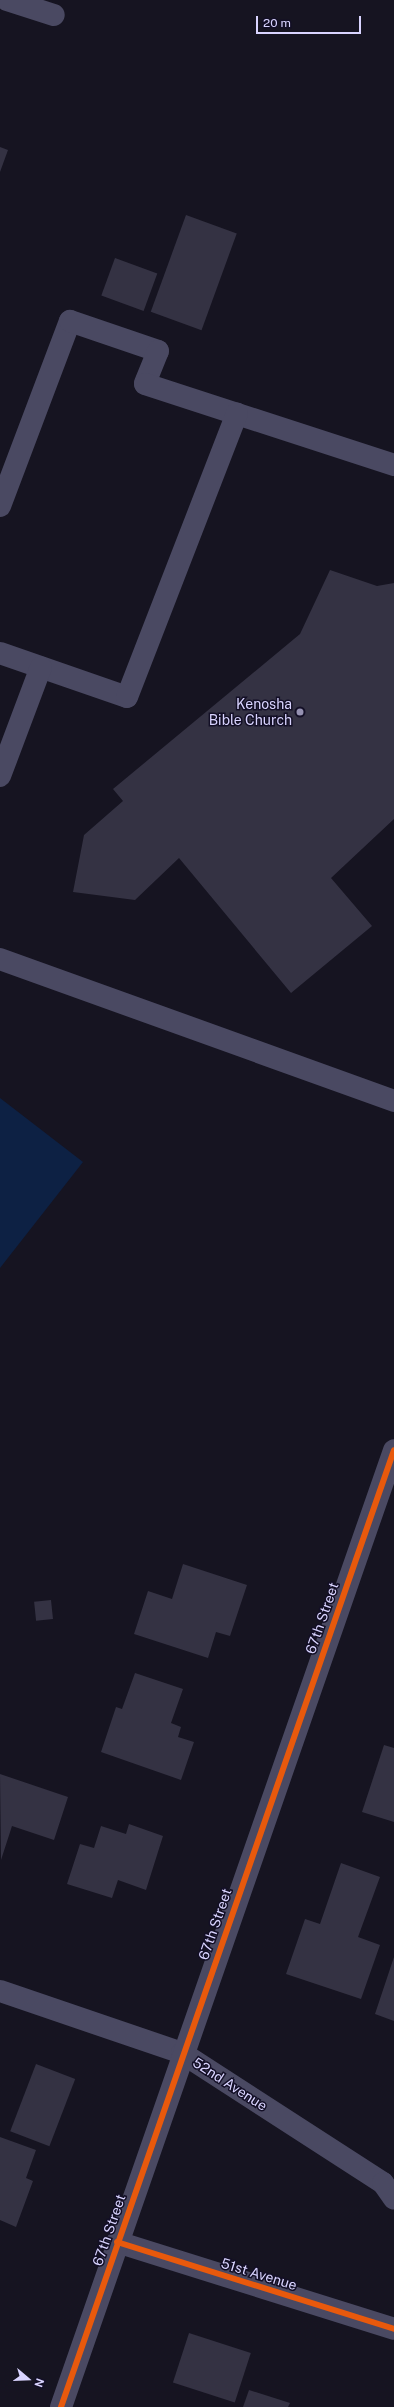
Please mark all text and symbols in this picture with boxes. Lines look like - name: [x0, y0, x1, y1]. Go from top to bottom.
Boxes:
- scale bar: [258, 8, 363, 34]
- text: 20 m: [263, 16, 291, 30]
- place label: Kenosha Bible Church: [209, 696, 292, 728]
- marker: Kenosha Bible Church: [295, 707, 305, 717]
- street label: 67th Street: [302, 1580, 342, 1656]
- street label: 67th Street: [195, 1886, 235, 1962]
- street label: 52nd Avenue: [190, 2054, 270, 2114]
- street label: 67th Street: [89, 2192, 129, 2268]
- street label: 51st Avenue: [219, 2254, 299, 2294]
- north arrow: [8, 2359, 48, 2399]
- text: N: [32, 2377, 46, 2389]

